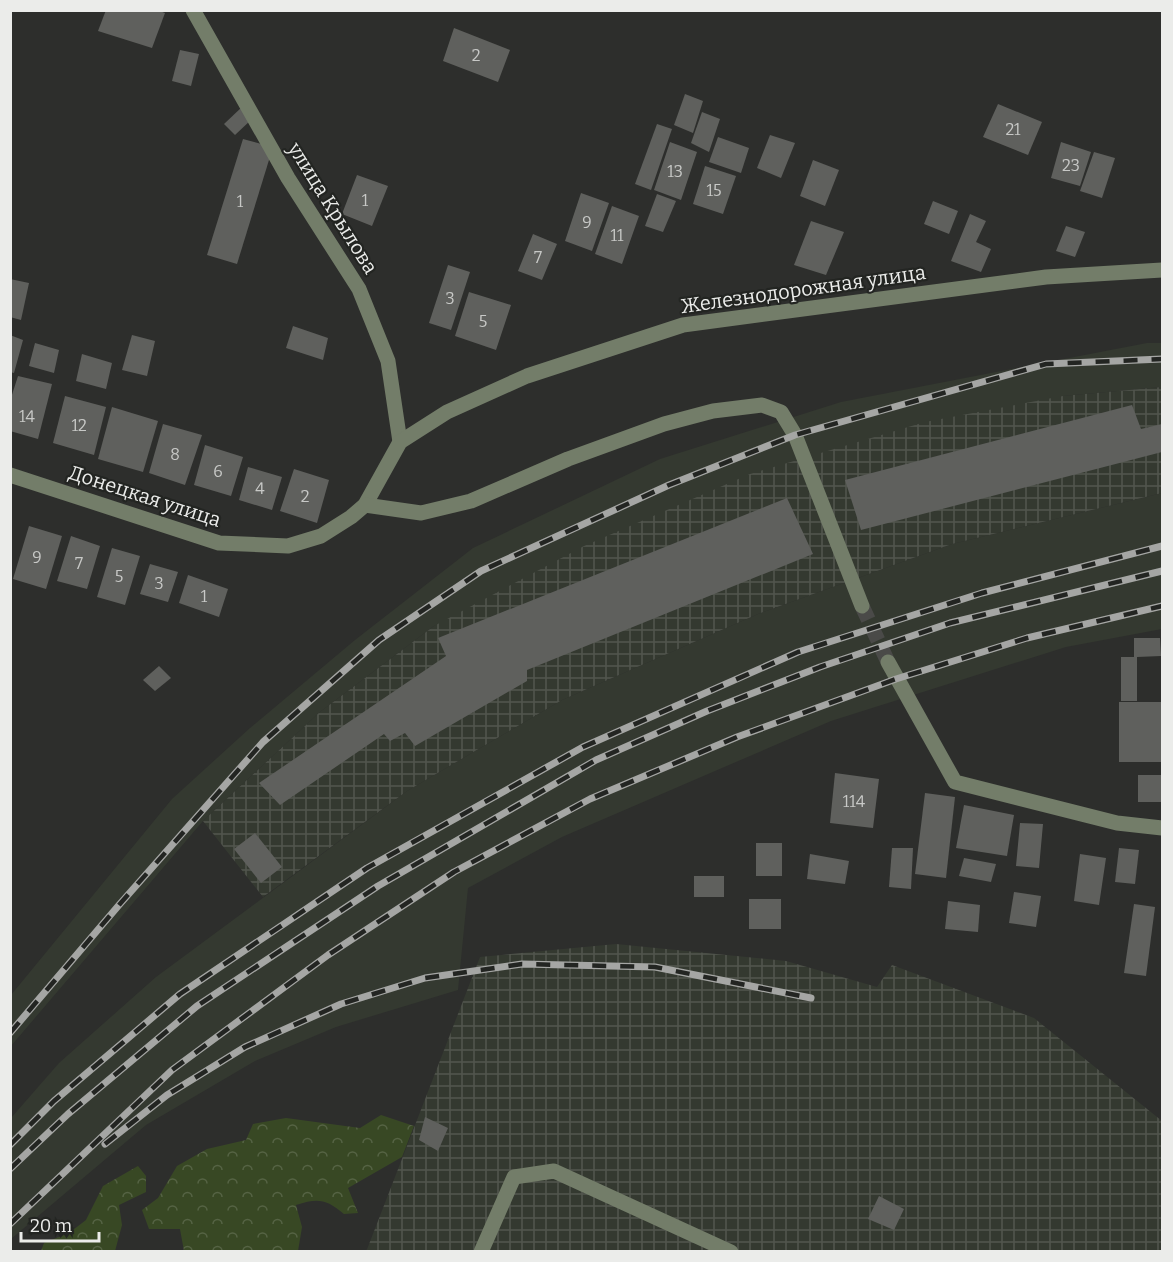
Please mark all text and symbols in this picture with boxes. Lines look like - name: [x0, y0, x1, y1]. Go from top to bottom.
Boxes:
- house number: 2: [472, 46, 480, 65]
- house number: 21: [1005, 120, 1021, 139]
- street label: улица Крылова: [282, 137, 383, 278]
- house number: 23: [1062, 156, 1080, 175]
- house number: 13: [667, 162, 683, 181]
- house number: 15: [706, 181, 722, 200]
- house number: 1: [362, 191, 369, 210]
- house number: 1: [237, 192, 244, 211]
- house number: 9: [582, 213, 592, 232]
- house number: 11: [611, 226, 624, 245]
- house number: 7: [534, 248, 542, 267]
- street label: Железнодорожная улица: [679, 260, 927, 318]
- house number: 3: [445, 289, 455, 308]
- house number: 5: [479, 312, 487, 331]
- house number: 14: [19, 407, 36, 426]
- house number: 12: [71, 416, 87, 435]
- house number: 8: [170, 445, 180, 464]
- street label: Донецкая улица: [66, 460, 224, 532]
- house number: 6: [213, 462, 223, 481]
- house number: 4: [255, 479, 265, 498]
- house number: 2: [301, 487, 309, 506]
- house number: 9: [32, 548, 42, 567]
- house number: 7: [75, 554, 83, 573]
- house number: 5: [115, 567, 123, 586]
- house number: 3: [154, 574, 164, 593]
- house number: 1: [201, 587, 208, 606]
- house number: 114: [843, 792, 866, 811]
- scale bar: [21, 1205, 99, 1243]
- text: 20 m: [30, 1215, 72, 1237]

